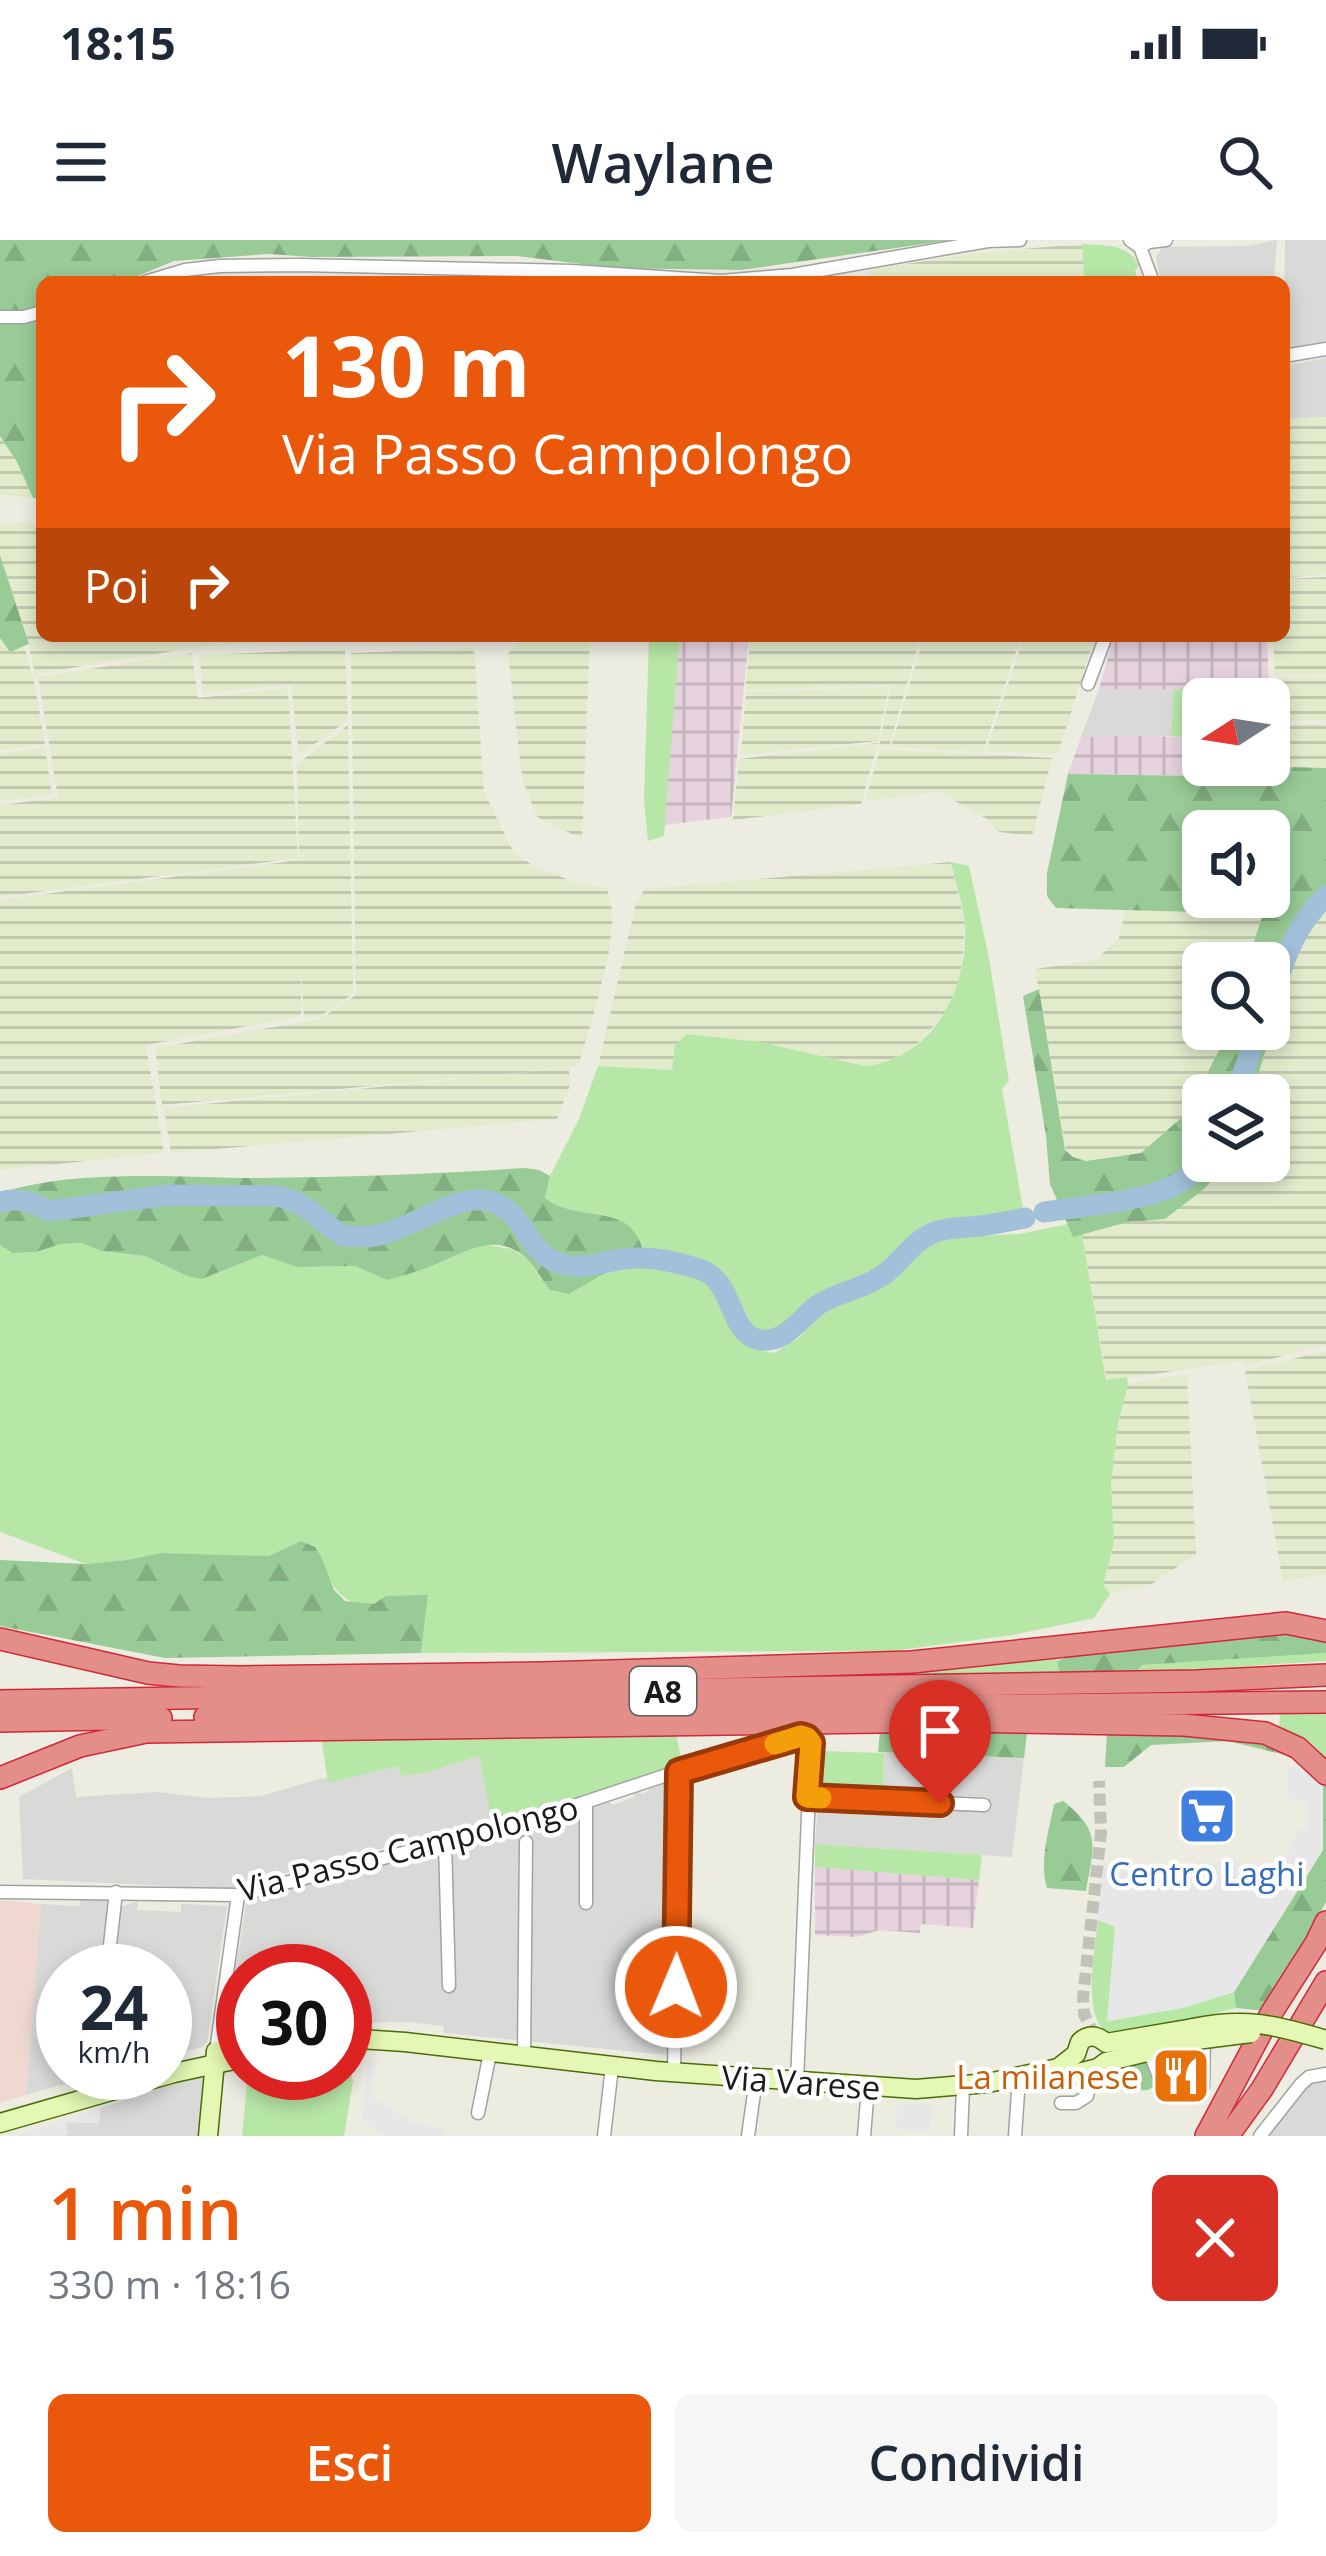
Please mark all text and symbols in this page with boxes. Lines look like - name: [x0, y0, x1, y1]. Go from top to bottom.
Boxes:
- text: 18:15: [60, 12, 176, 73]
- text: Waylane: [551, 125, 775, 199]
- icon: menu: [48, 129, 114, 195]
- icon: search: [1212, 129, 1278, 195]
- text: 130 m: [282, 307, 530, 422]
- icon: right: [84, 324, 240, 480]
- text: Via Passo Campolongo: [282, 416, 853, 490]
- icon: right: [174, 552, 240, 618]
- text: Poi: [84, 555, 150, 616]
- north arrow: [1182, 678, 1290, 786]
- map controls: [1182, 678, 1290, 1182]
- button: sound: [1182, 810, 1290, 918]
- button: search: [1182, 942, 1290, 1050]
- button: layers: [1182, 1074, 1290, 1182]
- road number: A8: [630, 1667, 696, 1715]
- pin: [889, 1680, 991, 1803]
- icon: arrive: [907, 1698, 973, 1764]
- street label: Via Passo Campolongo: [233, 1784, 583, 1912]
- supermarket icon: Centro Laghi: [1176, 1785, 1238, 1847]
- place label: Centro Laghi: [1109, 1851, 1305, 1896]
- position arrow: [613, 1924, 739, 2050]
- speed limit sign: 30: [216, 1944, 372, 2100]
- text: 24: [80, 1966, 148, 2048]
- text: km/h: [78, 2031, 150, 2072]
- restaurant icon: La milanese: [1150, 2045, 1212, 2107]
- street label: Via Varese: [720, 2054, 882, 2110]
- place label: La milanese: [956, 2054, 1139, 2099]
- text: 1 min: [48, 2163, 242, 2261]
- button: close: [1152, 2175, 1278, 2301]
- text: 330 m · 18:16: [48, 2257, 291, 2310]
- button: Esci: [48, 2394, 651, 2532]
- button: Condividi: [675, 2394, 1278, 2532]

